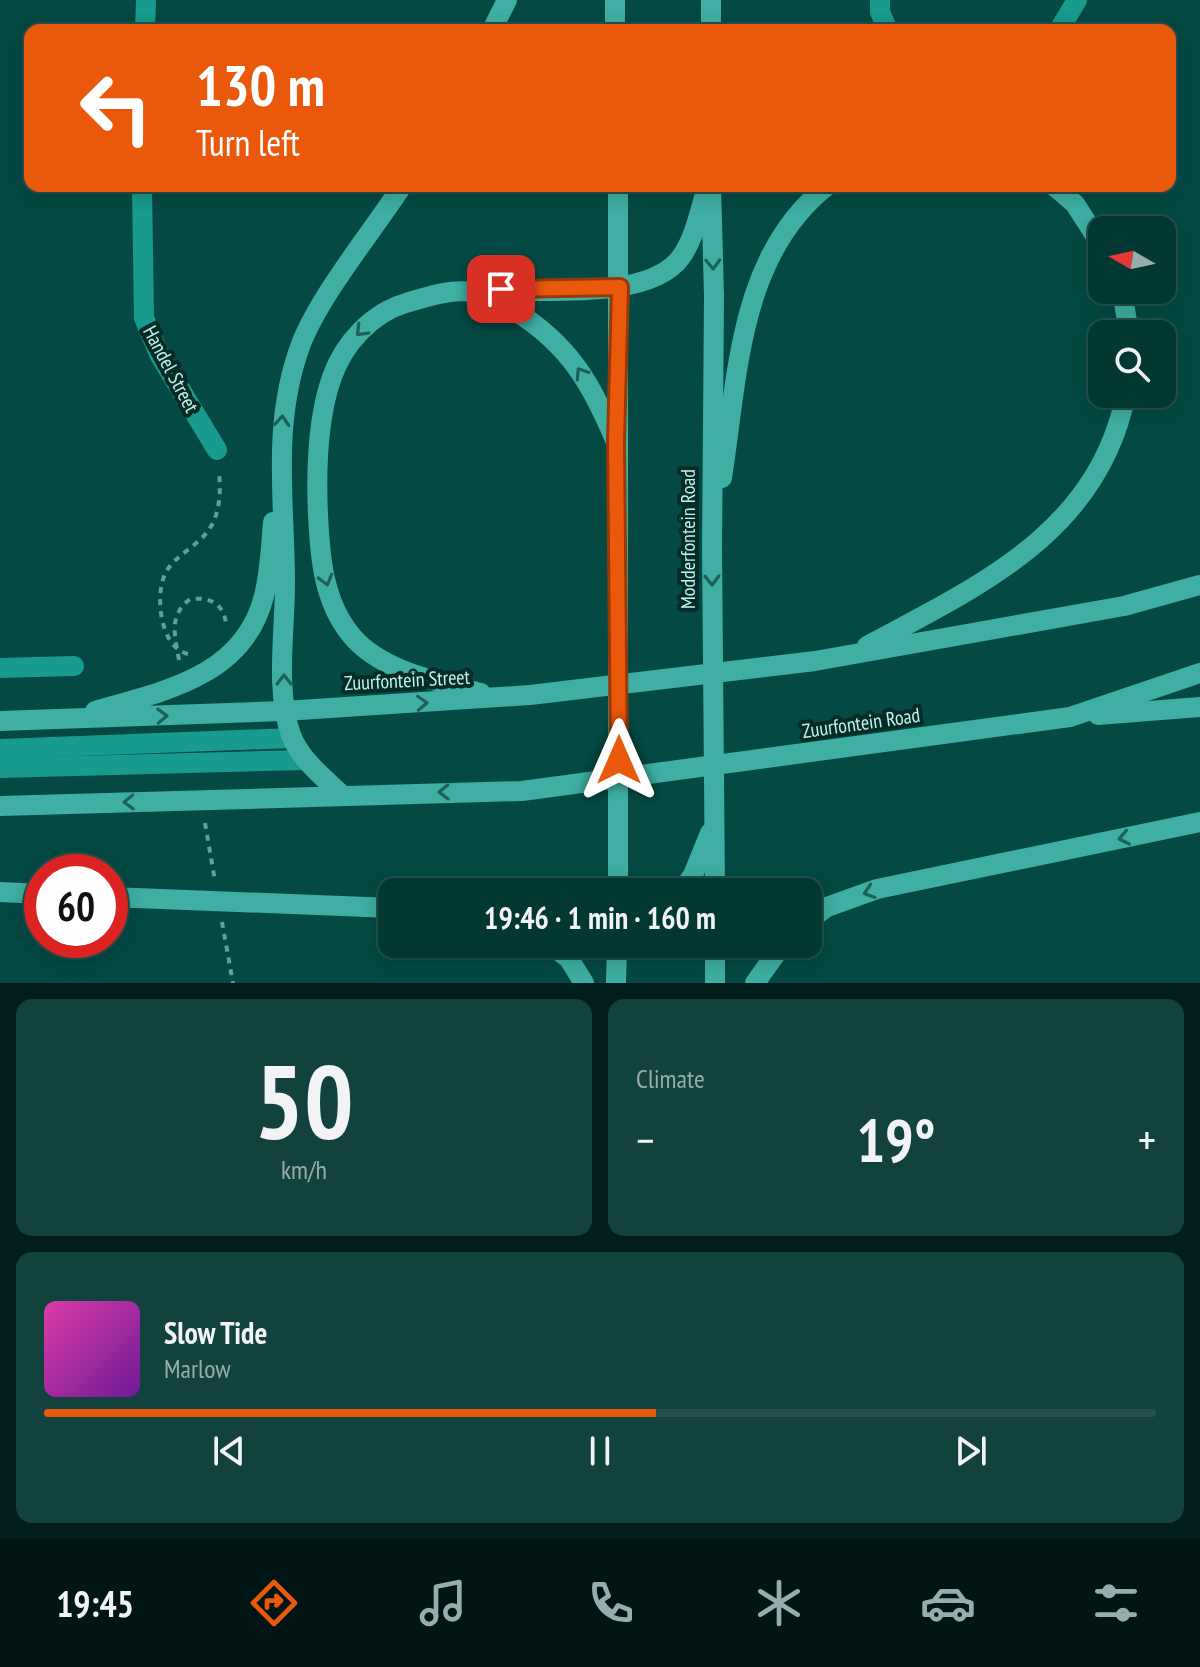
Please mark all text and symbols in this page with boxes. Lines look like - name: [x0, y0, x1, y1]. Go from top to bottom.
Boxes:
- text: 130 m: [196, 49, 325, 121]
- icon: left: [64, 56, 168, 160]
- text: Turn left: [196, 119, 300, 166]
- north arrow: [1088, 216, 1176, 304]
- map controls: [1088, 216, 1176, 408]
- pin: [467, 255, 535, 323]
- one-way arrow: [705, 258, 722, 271]
- icon: arrive: [479, 267, 523, 311]
- button: search: [1088, 320, 1176, 408]
- street label: Handel Street: [137, 321, 205, 417]
- one-way arrow: [356, 322, 370, 336]
- one-way arrow: [575, 367, 590, 382]
- one-way arrow: [274, 414, 291, 427]
- street label: Modderfontein Road: [675, 469, 701, 609]
- one-way arrow: [316, 573, 333, 586]
- one-way arrow: [703, 574, 721, 587]
- street label: Zuurfontein Street: [343, 664, 471, 696]
- one-way arrow: [275, 673, 293, 686]
- one-way arrow: [416, 695, 429, 712]
- street label: Zuurfontein Road: [800, 702, 922, 744]
- one-way arrow: [156, 707, 169, 724]
- position arrow: [577, 718, 661, 802]
- one-way arrow: [437, 784, 450, 801]
- one-way arrow: [122, 793, 135, 810]
- one-way arrow: [1117, 829, 1131, 846]
- speed limit sign: 60: [24, 854, 128, 958]
- one-way arrow: [863, 883, 877, 899]
- text: 19:46 · 1 min · 160 m: [484, 898, 716, 937]
- text: 50: [254, 1033, 354, 1168]
- text: Climate: [636, 1062, 705, 1095]
- text: 19°: [856, 1101, 936, 1179]
- text: −: [636, 1111, 654, 1168]
- text: +: [1138, 1111, 1156, 1168]
- text: km/h: [281, 1153, 327, 1186]
- text: Slow Tide: [164, 1313, 267, 1352]
- text: Marlow: [164, 1352, 230, 1385]
- icon: previous: [207, 1429, 251, 1473]
- icon: pause: [578, 1429, 622, 1473]
- icon: next: [949, 1429, 993, 1473]
- icon: directions: [246, 1575, 302, 1631]
- icon: music: [415, 1575, 471, 1631]
- icon: phone: [583, 1575, 639, 1631]
- icon: climate: [751, 1575, 807, 1631]
- icon: car: [920, 1575, 976, 1631]
- icon: filters: [1088, 1575, 1144, 1631]
- text: 19:45: [56, 1580, 134, 1627]

